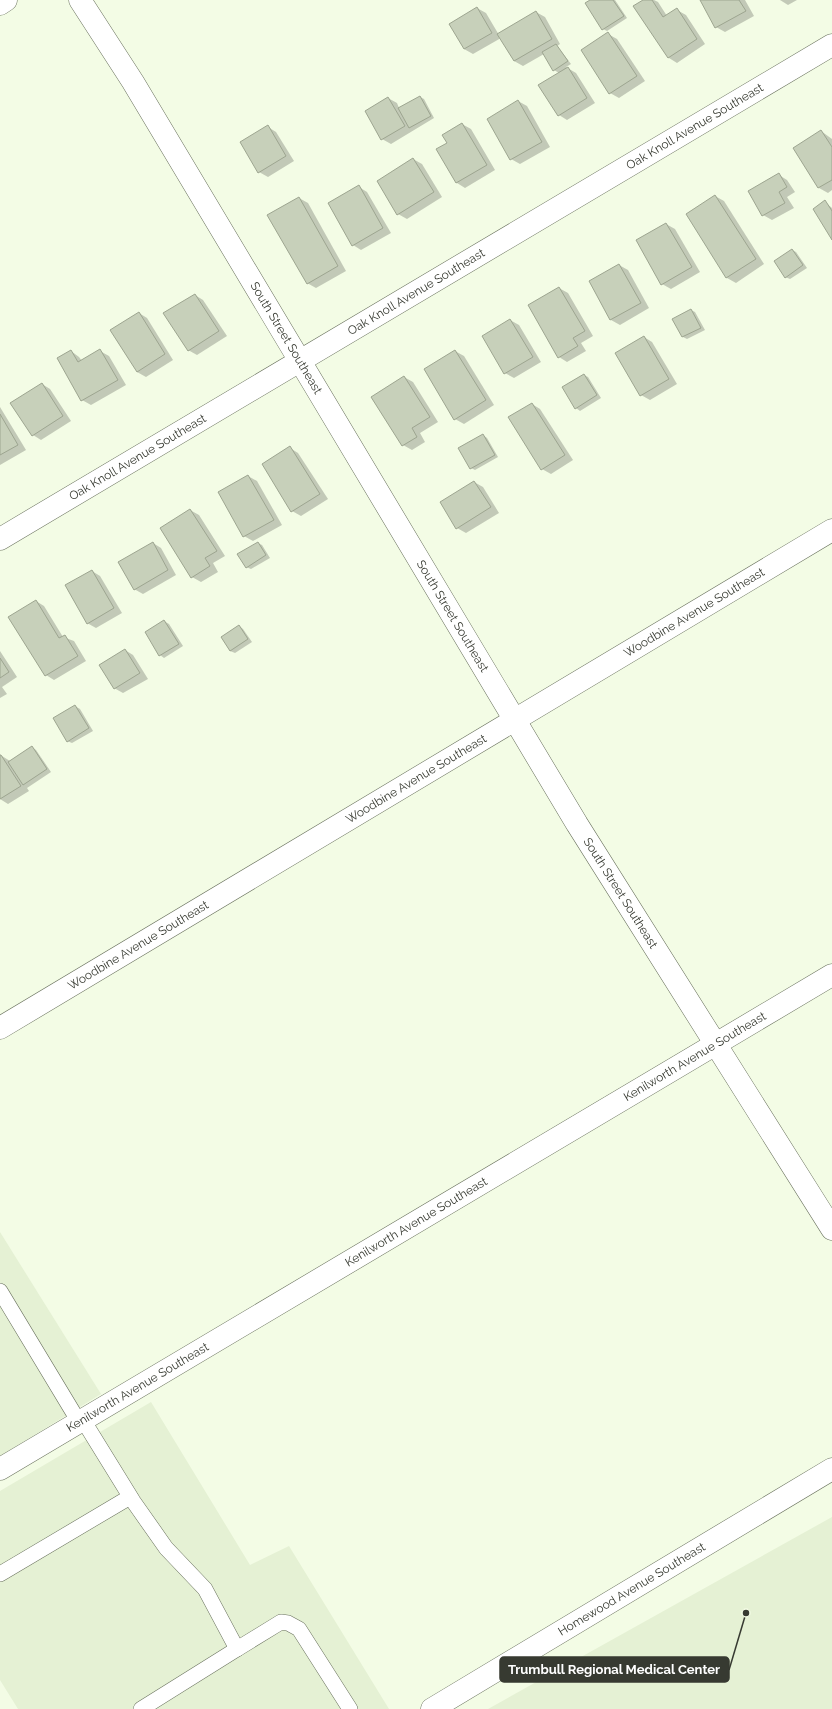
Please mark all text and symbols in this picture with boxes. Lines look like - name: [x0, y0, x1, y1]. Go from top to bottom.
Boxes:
- street label: Oak Knoll Avenue Southeast: [624, 80, 766, 173]
- street label: Oak Knoll Avenue Southeast: [345, 246, 487, 338]
- street label: South Street Southeast: [247, 279, 325, 397]
- street label: Oak Knoll Avenue Southeast: [67, 411, 209, 503]
- street label: South Street Southeast: [414, 557, 491, 675]
- street label: Woodbine Avenue Southeast: [621, 565, 767, 660]
- street label: Woodbine Avenue Southeast: [343, 731, 489, 826]
- street label: South Street Southeast: [580, 835, 661, 951]
- street label: Woodbine Avenue Southeast: [65, 898, 211, 993]
- street label: Kenilworth Avenue Southeast: [621, 1009, 768, 1104]
- street label: Kenilworth Avenue Southeast: [343, 1174, 490, 1270]
- street label: Kenilworth Avenue Southeast: [64, 1340, 211, 1435]
- street label: Homewood Avenue Southeast: [556, 1540, 708, 1639]
- callout: Trumbull Regional Medical Center: [500, 1657, 729, 1682]
- text: Trumbull Regional Medical Center: [508, 1662, 720, 1677]

